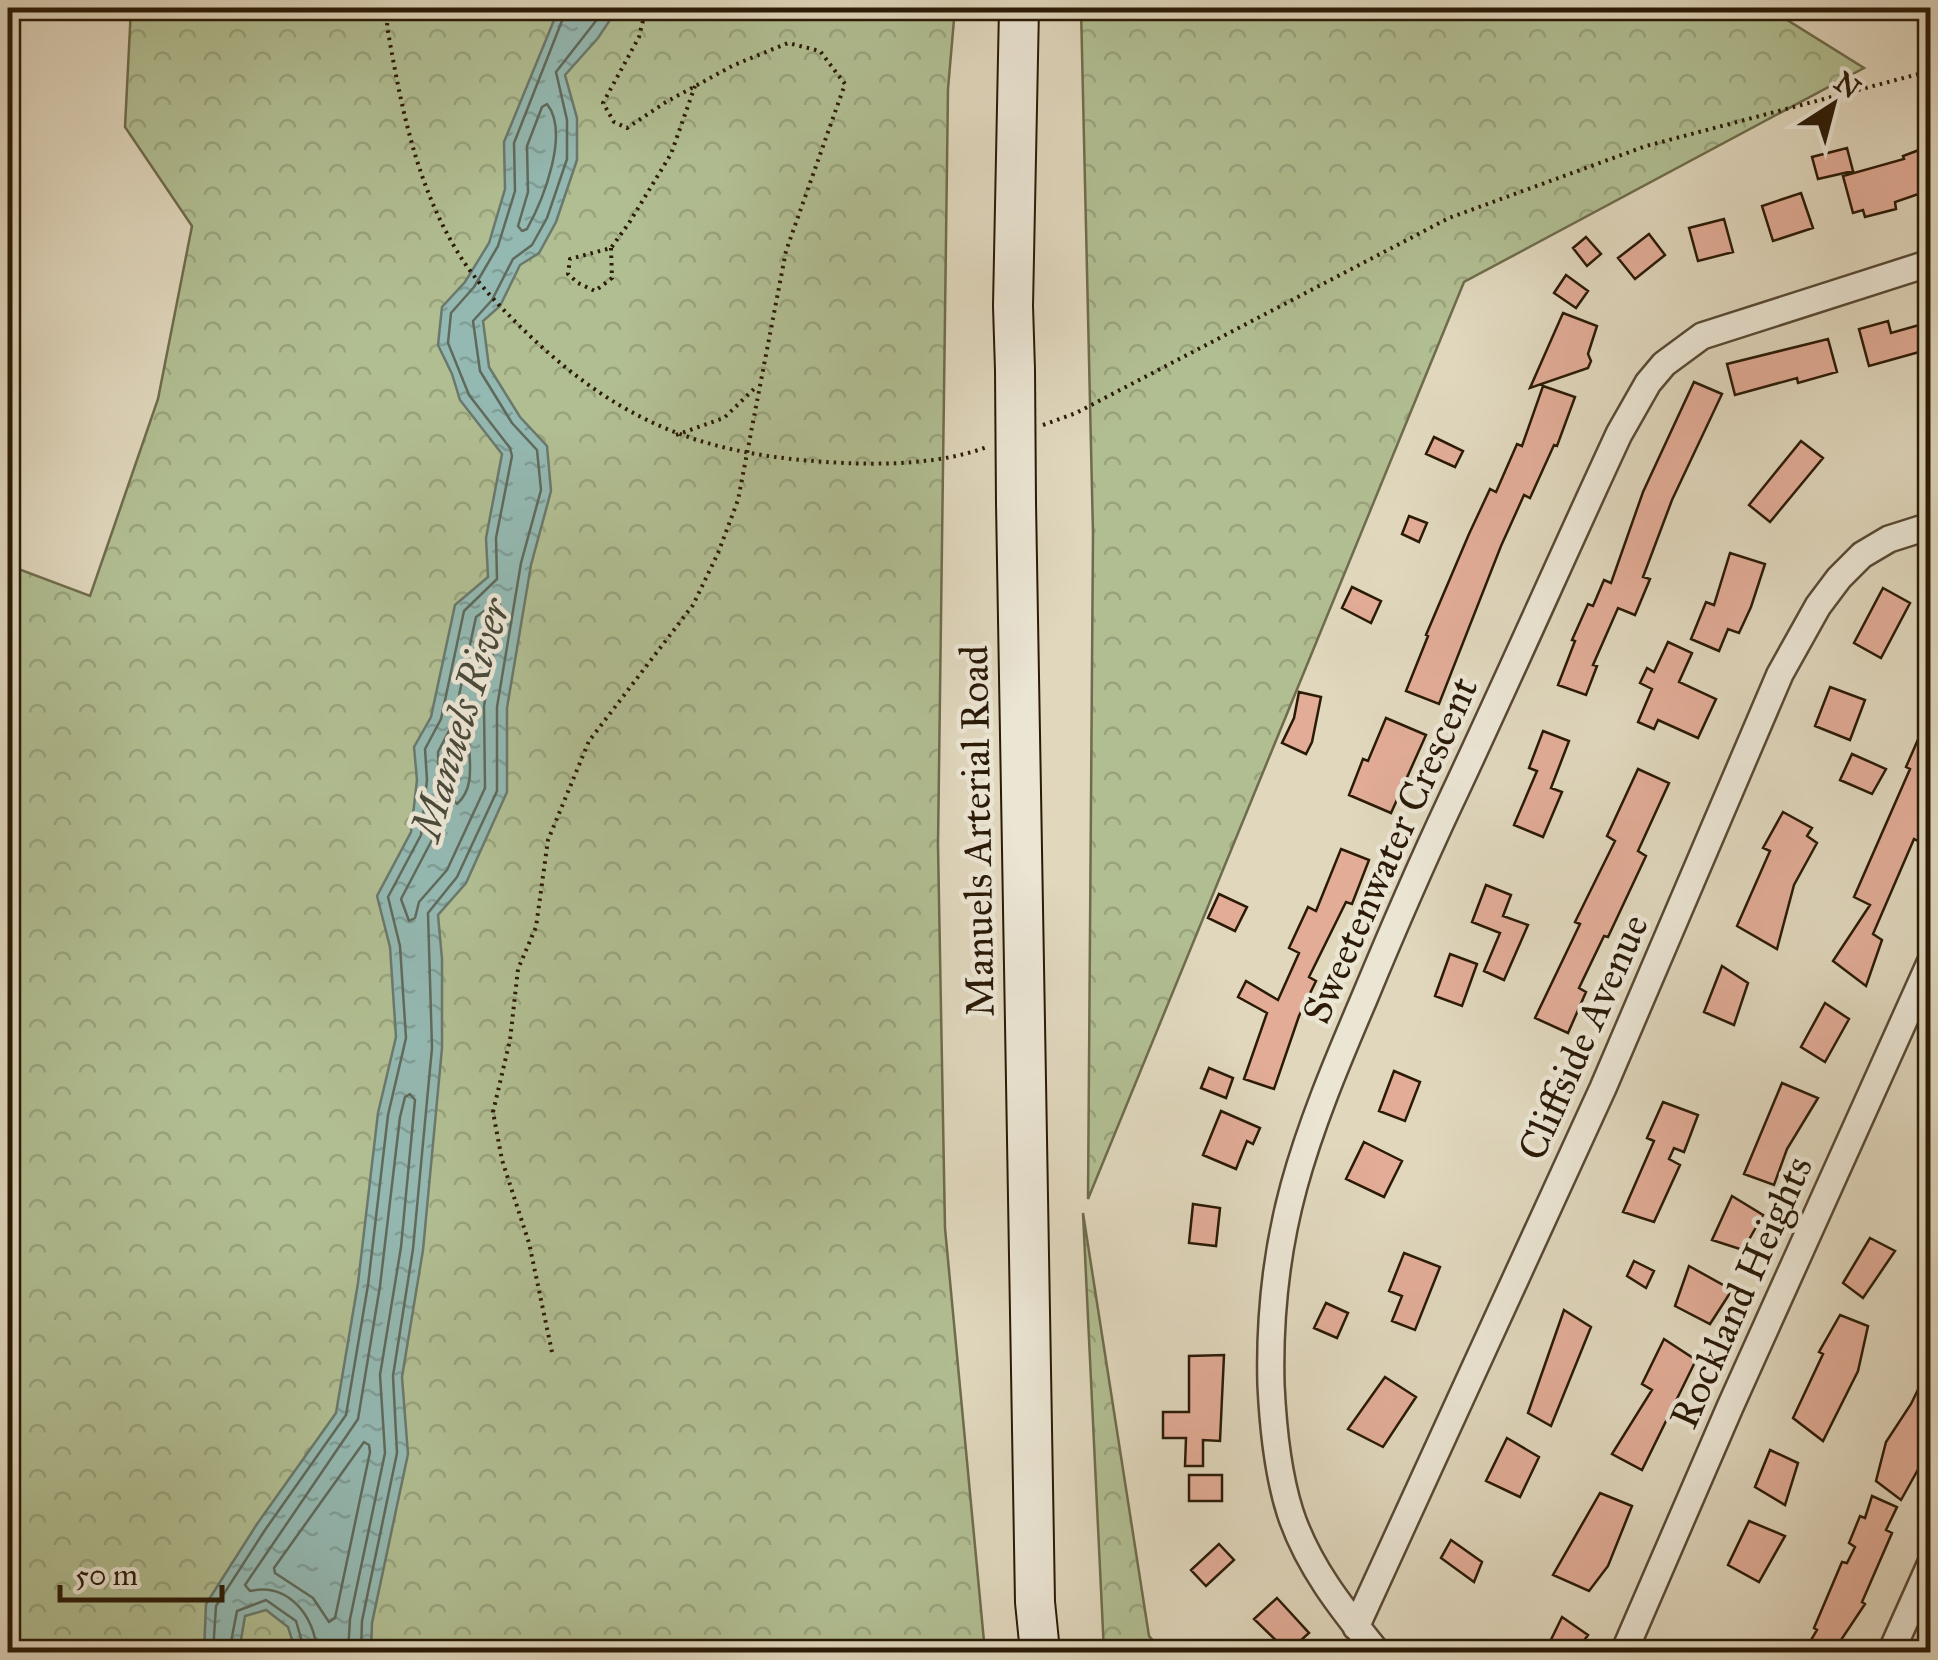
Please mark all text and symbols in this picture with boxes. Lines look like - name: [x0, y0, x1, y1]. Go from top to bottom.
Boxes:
- north arrow: [1783, 55, 1883, 155]
- text: N: [1828, 64, 1867, 106]
- water label: Manuels River: [399, 590, 523, 849]
- street label: Manuels Arterial Road: [949, 645, 1005, 1017]
- street label: Sweetenwater Crescent: [1292, 669, 1488, 1031]
- street label: Cliffside Avenue: [1507, 907, 1659, 1167]
- street label: Rockland Heights: [1659, 1148, 1823, 1436]
- scale bar: [60, 1540, 222, 1602]
- text: 50 m: [75, 1557, 138, 1593]

